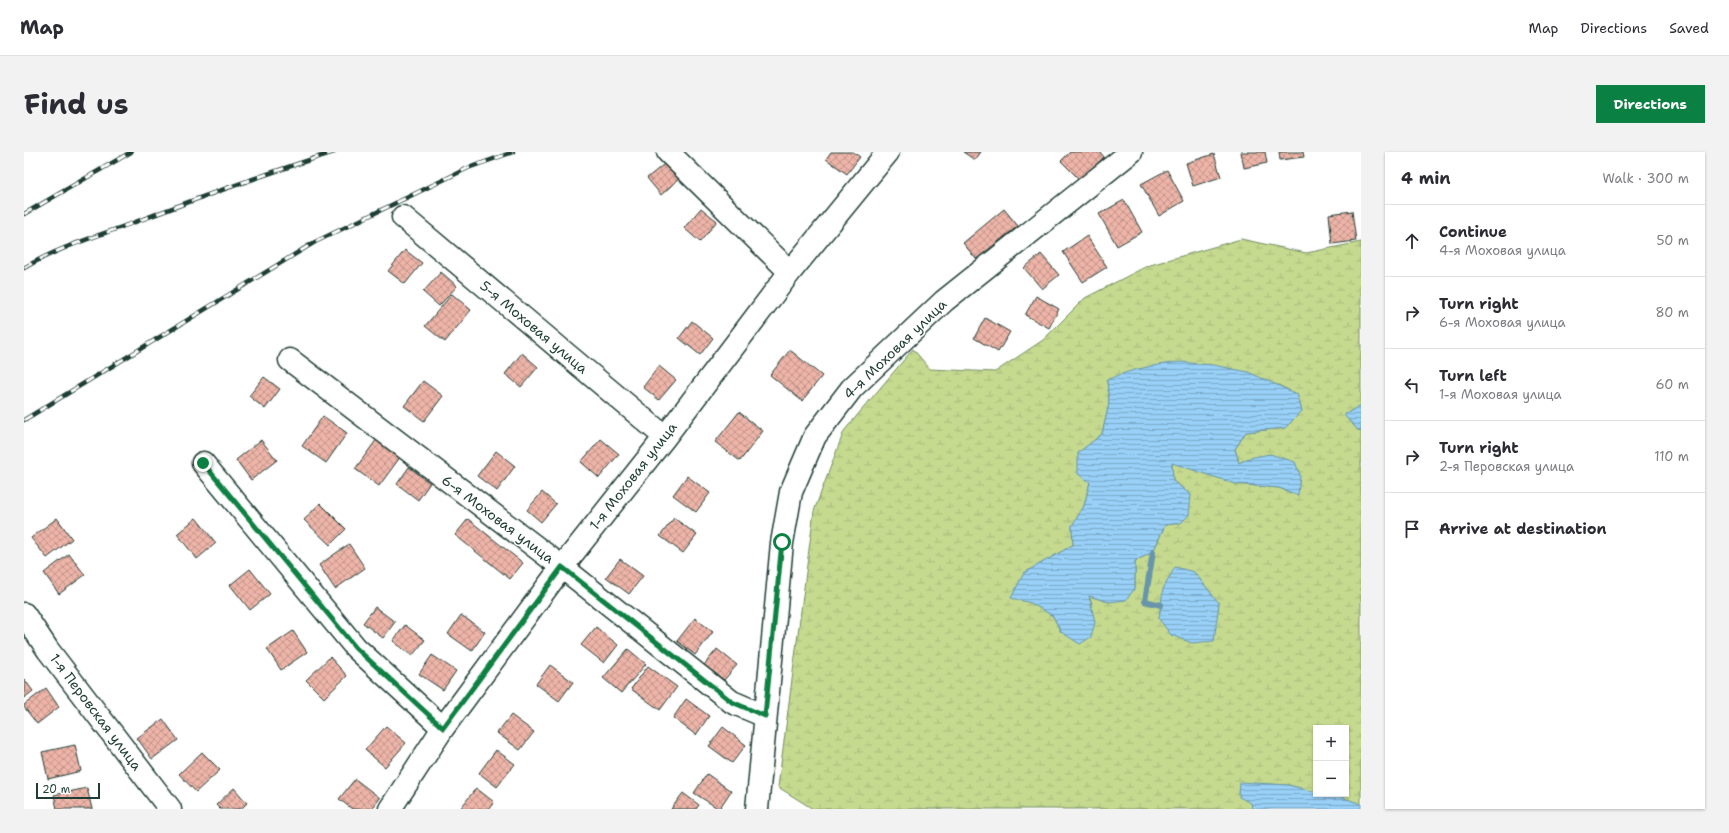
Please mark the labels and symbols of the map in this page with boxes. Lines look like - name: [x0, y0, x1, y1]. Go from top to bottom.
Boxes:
- street label: 5-я Моховая улица: [476, 277, 592, 378]
- street label: 4-я Моховая улица: [840, 295, 951, 403]
- street label: 1-я Моховая улица: [585, 418, 681, 534]
- route end: [194, 454, 212, 472]
- street label: 6-я Моховая улица: [438, 471, 558, 567]
- route start: [773, 533, 791, 551]
- street label: 1-я Перовская улица: [46, 650, 146, 774]
- scale bar: [36, 781, 100, 800]

